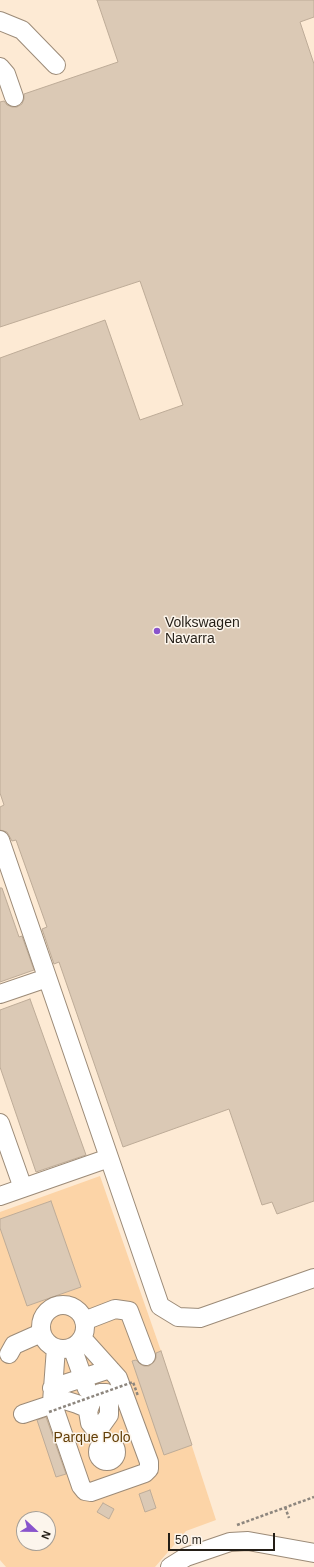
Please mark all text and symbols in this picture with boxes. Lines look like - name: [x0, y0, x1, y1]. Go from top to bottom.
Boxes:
- place label: Volkswagen Navarra: [165, 615, 240, 648]
- marker: Volkswagen Navarra: [152, 626, 162, 636]
- park label: Parque Polo: [53, 1430, 131, 1446]
- north arrow: [16, 1511, 56, 1551]
- scale bar: [170, 1525, 277, 1551]
- text: N: [39, 1529, 53, 1541]
- text: 50 m: [175, 1533, 202, 1547]

